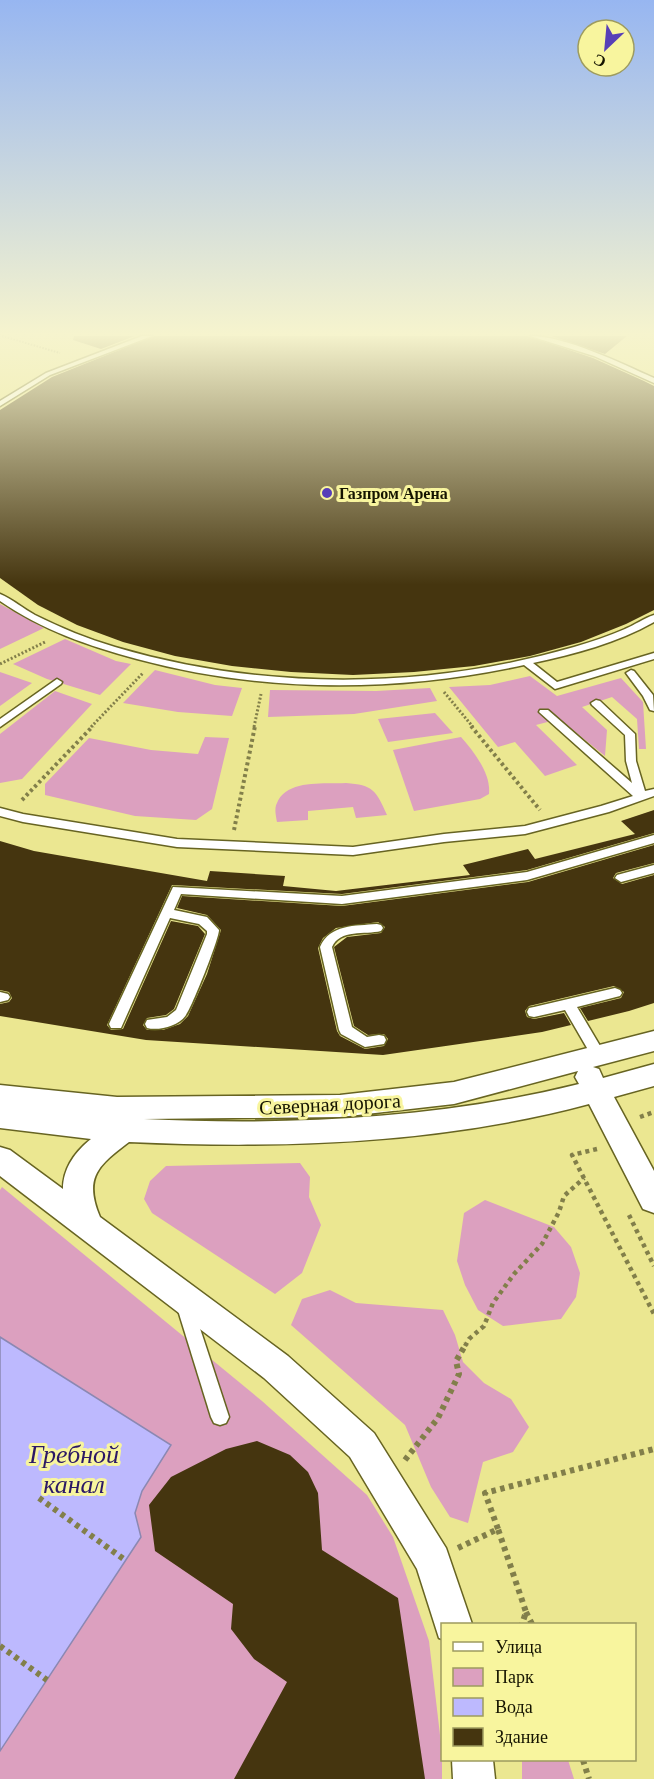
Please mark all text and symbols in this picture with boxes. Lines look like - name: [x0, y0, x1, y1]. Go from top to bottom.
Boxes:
- north arrow: [576, 18, 636, 78]
- text: С: [591, 51, 609, 71]
- place label: Газпром Арена: [339, 485, 448, 503]
- marker: Газпром Арена: [320, 486, 334, 500]
- street label: Северная дорога: [259, 1089, 402, 1120]
- water label: Гребной канал: [28, 1440, 119, 1499]
- legend: [441, 1623, 636, 1761]
- text: Улица: [495, 1637, 542, 1657]
- text: Парк: [495, 1667, 534, 1687]
- text: Вода: [495, 1697, 533, 1717]
- text: Здание: [495, 1727, 548, 1747]

